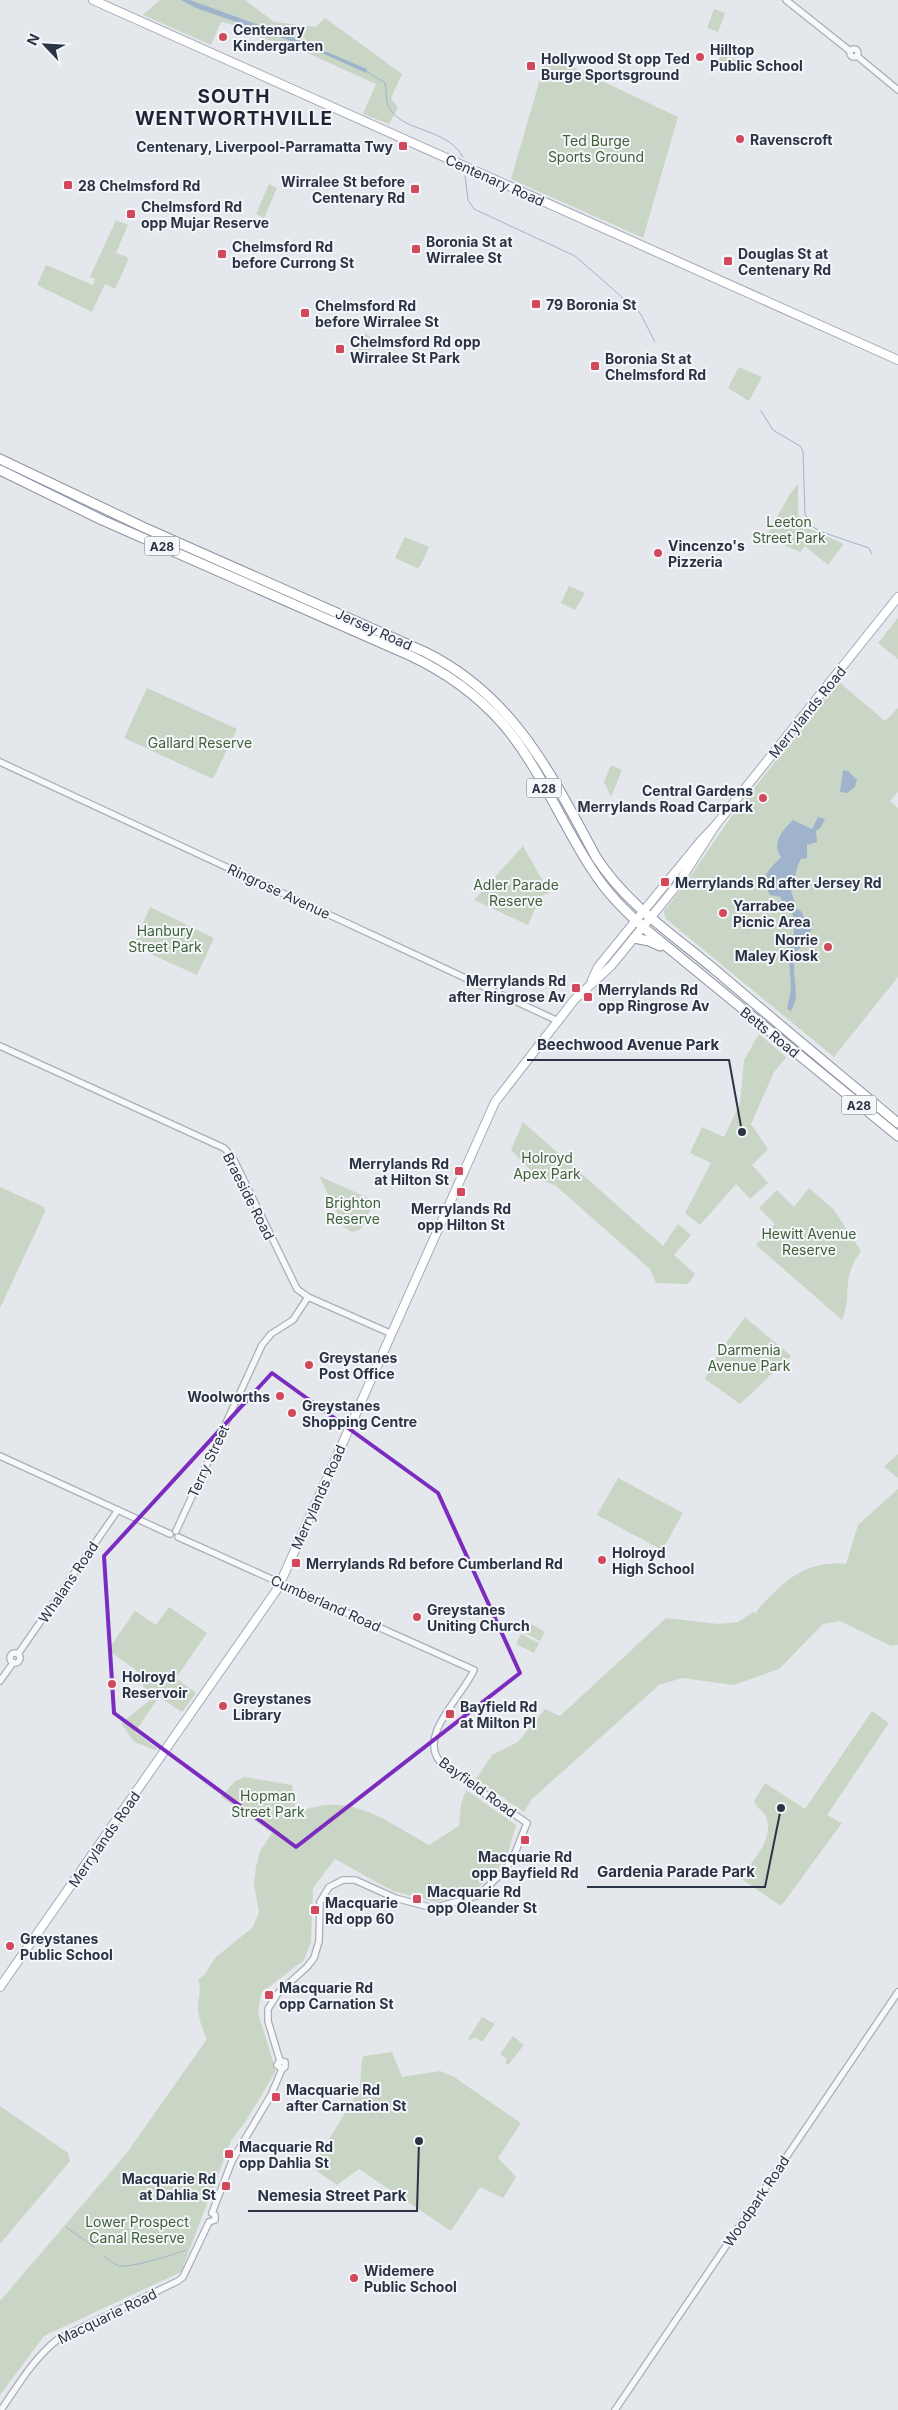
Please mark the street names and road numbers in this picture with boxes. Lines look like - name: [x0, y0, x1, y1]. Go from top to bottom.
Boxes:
- street label: Centenary Road: [443, 151, 547, 209]
- road number: A28: [144, 536, 180, 556]
- street label: Jersey Road: [333, 605, 415, 653]
- street label: Merrylands Road: [765, 663, 849, 761]
- road number: A28: [526, 778, 562, 798]
- street label: Ringrose Avenue: [225, 860, 333, 922]
- street label: Betts Road: [737, 1003, 803, 1061]
- road number: A28: [842, 1096, 876, 1114]
- street label: Braeside Road: [220, 1150, 278, 1242]
- street label: Terry Street: [184, 1422, 232, 1500]
- street label: Merrylands Road: [287, 1442, 349, 1552]
- street label: Whalans Road: [35, 1538, 101, 1626]
- street label: Cumberland Road: [268, 1571, 384, 1635]
- street label: Bayfield Road: [436, 1753, 520, 1821]
- street label: Merrylands Road: [65, 1788, 143, 1890]
- street label: Woodpark Road: [719, 2152, 793, 2250]
- street label: Macquarie Road: [55, 2285, 159, 2347]

